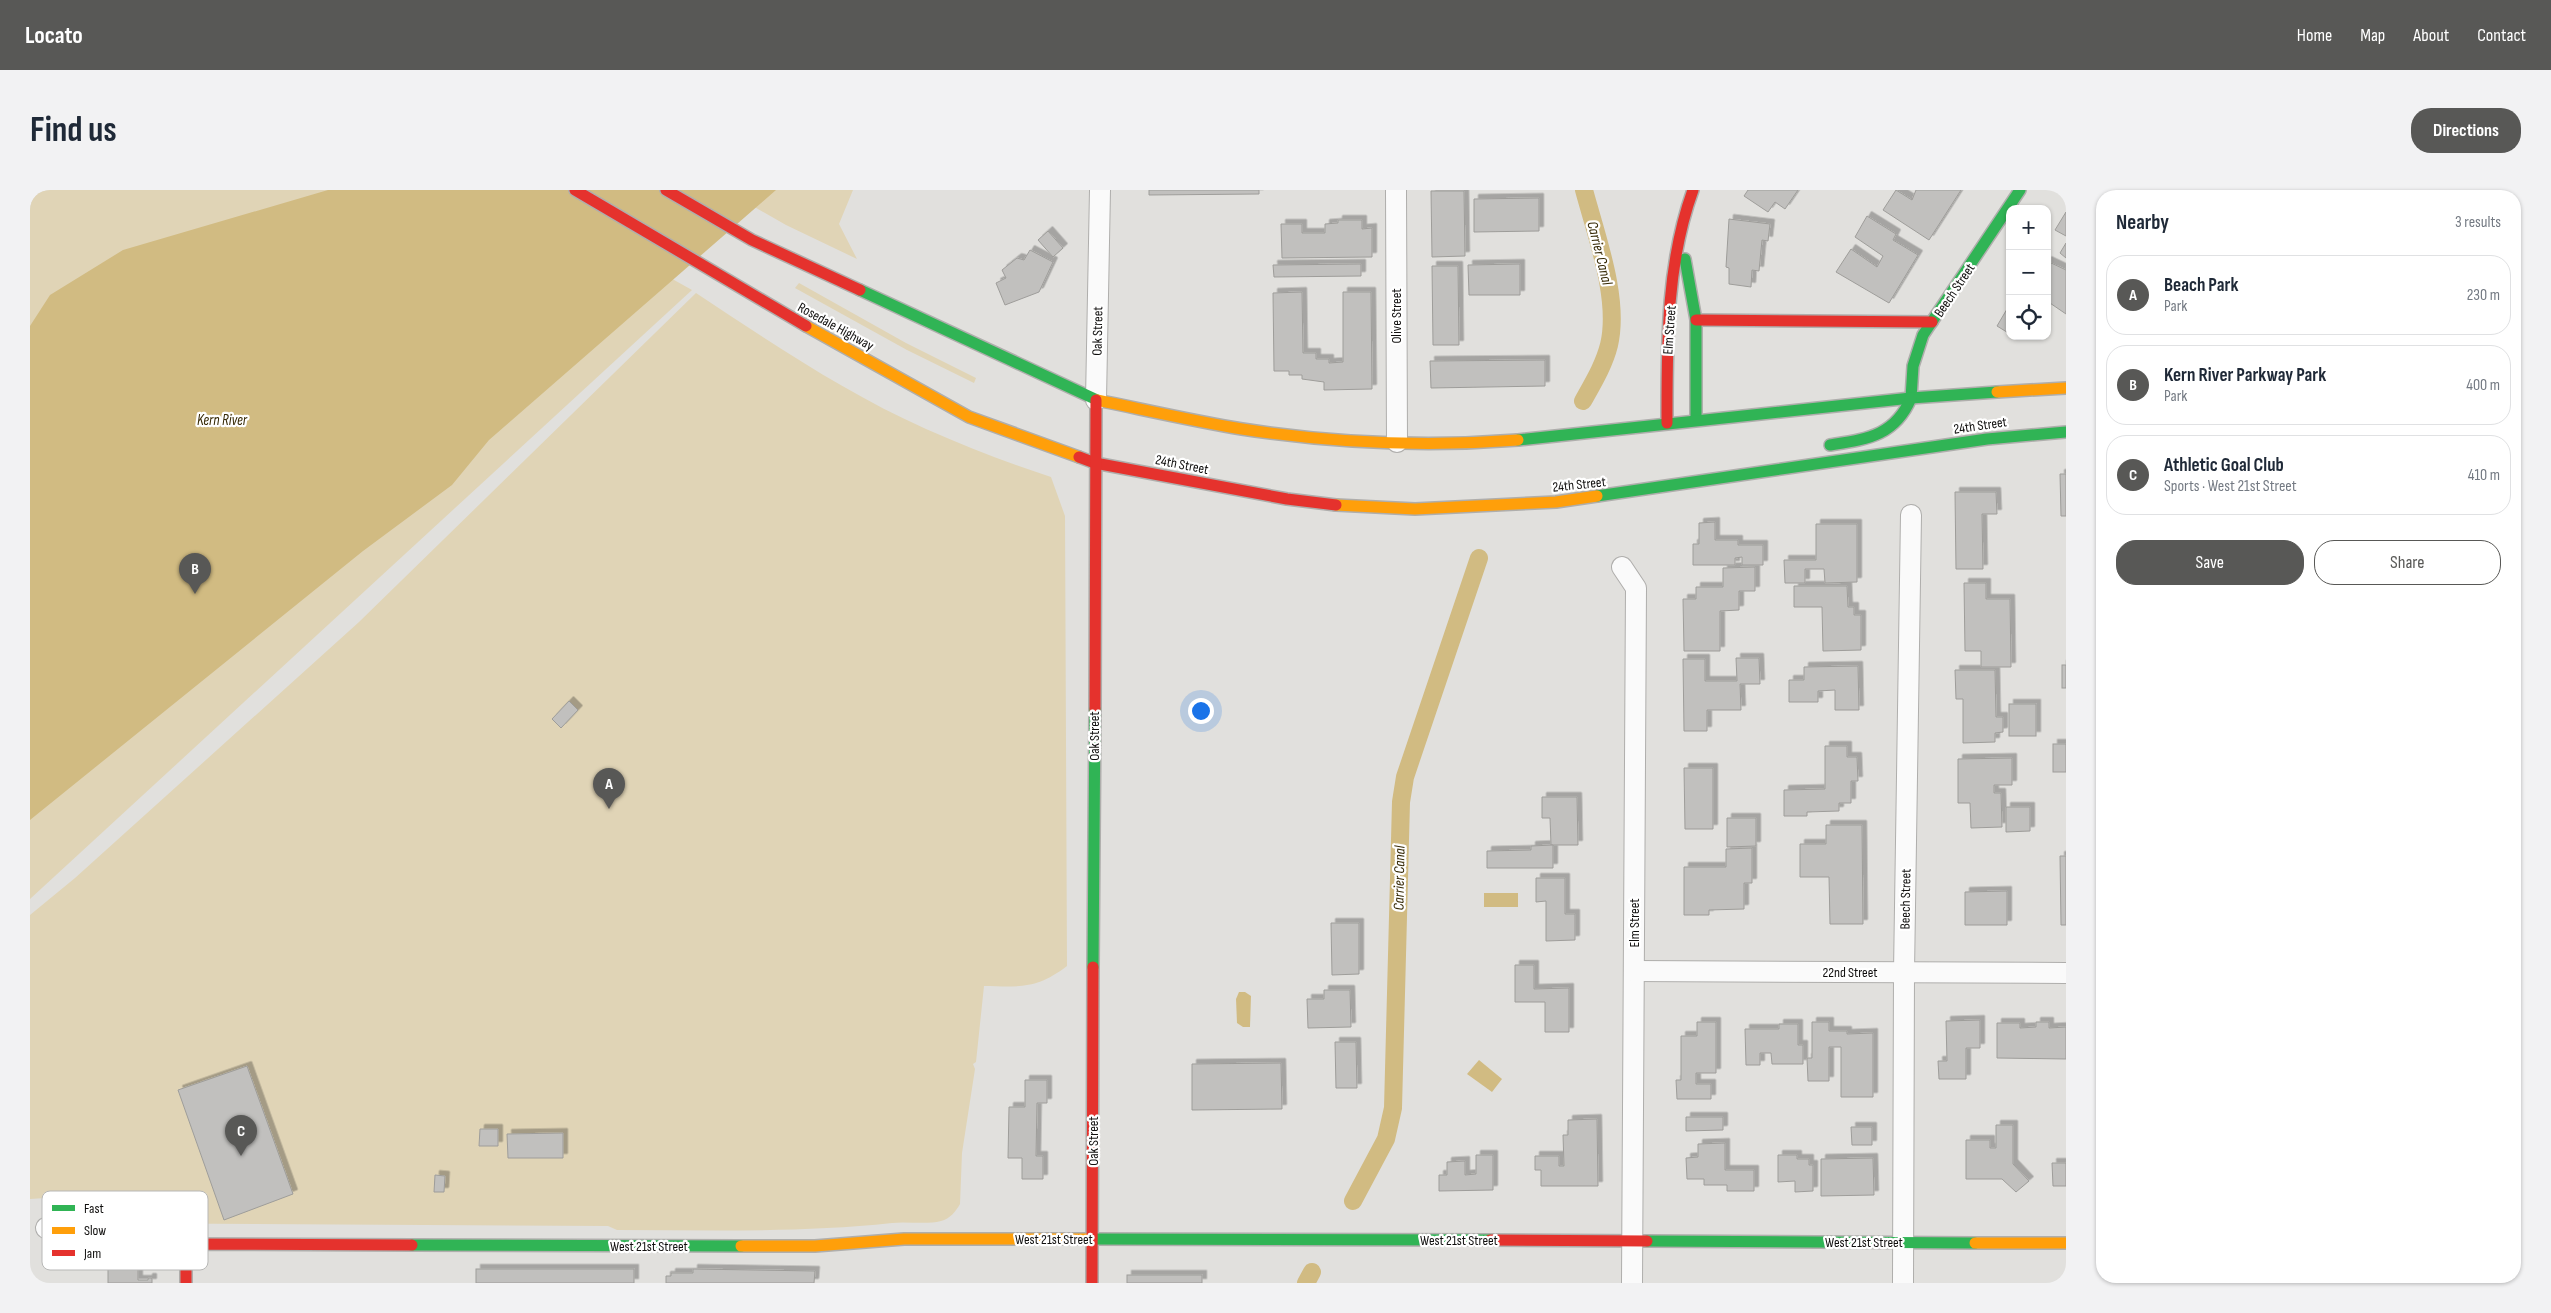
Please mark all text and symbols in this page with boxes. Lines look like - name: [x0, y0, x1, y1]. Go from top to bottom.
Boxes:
- text: Locato: [25, 21, 83, 50]
- text: Home: [2297, 25, 2332, 46]
- text: Map: [2360, 25, 2385, 46]
- text: About: [2413, 25, 2449, 46]
- text: Contact: [2477, 25, 2526, 46]
- button: Directions: [2411, 108, 2521, 153]
- text: Find us: [30, 109, 117, 152]
- map controls: [2006, 205, 2051, 340]
- button: +: [2006, 205, 2051, 250]
- text: Nearby: [2116, 210, 2169, 235]
- text: 3 results: [2455, 213, 2501, 232]
- water label: Carrier Canal: [1582, 219, 1617, 288]
- button: −: [2006, 250, 2051, 295]
- street label: Beech Street: [1930, 260, 1978, 320]
- text: Beach Park: [2164, 274, 2238, 297]
- text: A: [2129, 286, 2137, 305]
- text: 230 m: [2467, 286, 2500, 305]
- street label: Olive Street: [1388, 288, 1405, 344]
- button: locate: [2006, 295, 2051, 340]
- text: Park: [2164, 297, 2187, 316]
- street label: Rosedale Highway: [795, 299, 877, 355]
- street label: Elm Street: [1659, 305, 1680, 355]
- street label: Oak Street: [1089, 306, 1106, 356]
- text: Kern River Parkway Park: [2164, 364, 2326, 387]
- text: B: [2129, 376, 2137, 395]
- text: 400 m: [2466, 376, 2500, 395]
- text: Park: [2164, 387, 2187, 406]
- water label: Kern River: [197, 411, 248, 430]
- street label: 24th Street: [1952, 413, 2008, 438]
- street label: 24th Street: [1154, 451, 1210, 478]
- text: Athletic Goal Club: [2164, 454, 2284, 477]
- text: C: [2129, 466, 2137, 485]
- text: 410 m: [2468, 466, 2500, 485]
- street label: 24th Street: [1552, 473, 1607, 496]
- text: Sports · West 21st Street: [2164, 477, 2297, 496]
- button: Save: [2116, 540, 2304, 585]
- button: Share: [2314, 540, 2501, 585]
- pin: B: [179, 553, 211, 594]
- your location: [1188, 698, 1214, 724]
- street label: Oak Street: [1086, 711, 1103, 761]
- pin: A: [593, 768, 625, 809]
- water label: Carrier Canal: [1389, 844, 1410, 911]
- street label: Beech Street: [1896, 868, 1915, 930]
- street label: Elm Street: [1626, 898, 1643, 948]
- street label: 22nd Street: [1822, 964, 1878, 981]
- pin: C: [225, 1115, 257, 1156]
- street label: Oak Street: [1085, 1116, 1102, 1166]
- legend: [42, 1191, 208, 1270]
- text: Fast: [84, 1200, 104, 1217]
- text: Slow: [84, 1222, 106, 1239]
- street label: West 21st Street: [1015, 1231, 1093, 1248]
- street label: West 21st Street: [1420, 1232, 1498, 1249]
- street label: West 21st Street: [1825, 1234, 1903, 1251]
- street label: West 21st Street: [610, 1238, 688, 1255]
- text: Jam: [83, 1245, 101, 1262]

